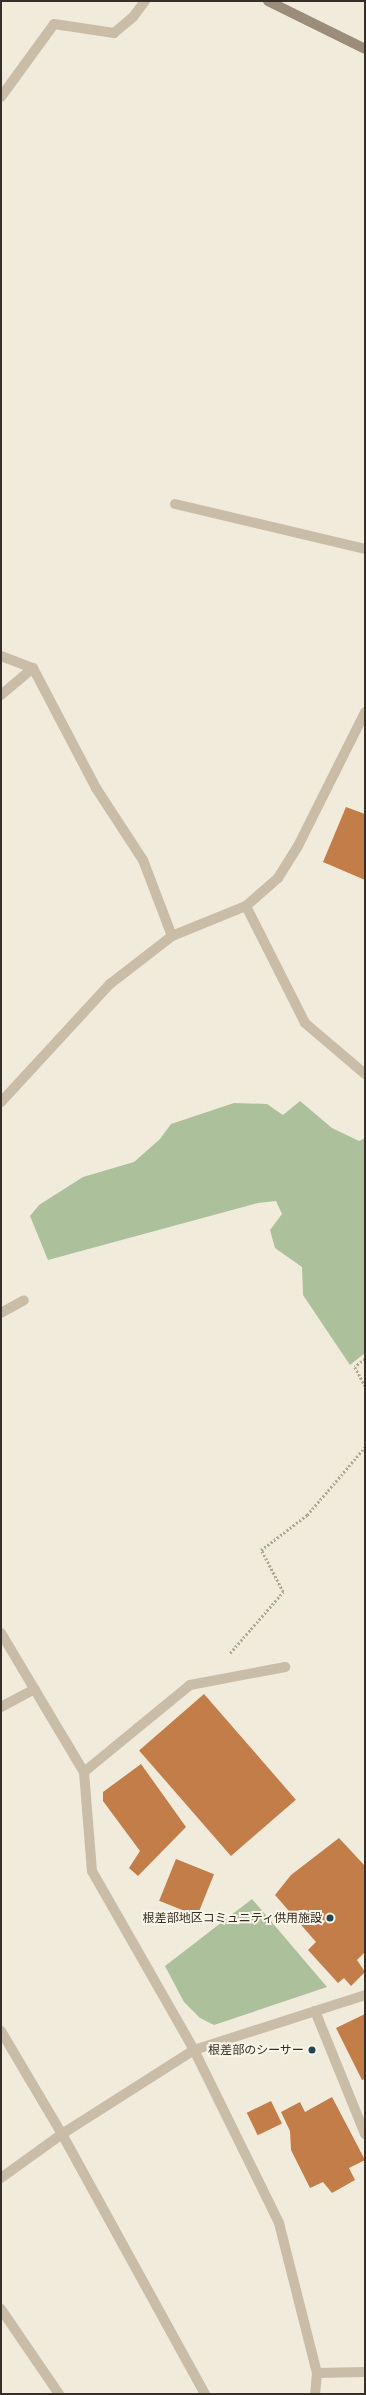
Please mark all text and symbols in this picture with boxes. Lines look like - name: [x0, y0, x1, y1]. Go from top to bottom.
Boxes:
- place label: 根差部地区コミュニティ供用施設: [142, 1911, 322, 1925]
- marker: 根差部地区コミュニティ供用施設: [325, 1913, 335, 1923]
- place label: 根差部のシーサー: [208, 2043, 304, 2057]
- marker: 根差部のシーサー: [307, 2045, 317, 2055]

